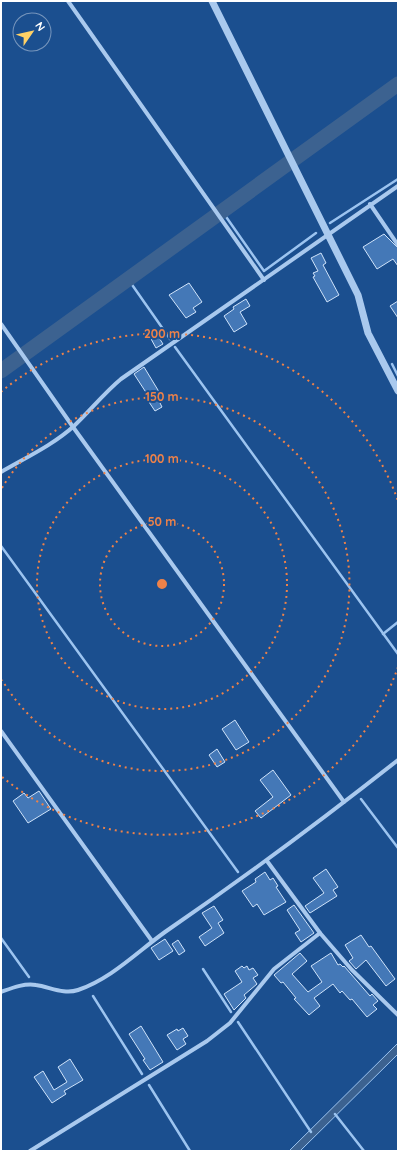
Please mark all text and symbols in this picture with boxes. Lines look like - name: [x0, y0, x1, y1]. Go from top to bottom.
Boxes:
- north arrow: [12, 12, 52, 52]
- text: N: [32, 19, 48, 34]
- text: 200 m: [144, 326, 180, 341]
- text: 150 m: [145, 389, 179, 404]
- text: 100 m: [145, 451, 179, 466]
- text: 50 m: [148, 514, 176, 529]
- centre of rings: [155, 577, 169, 591]

